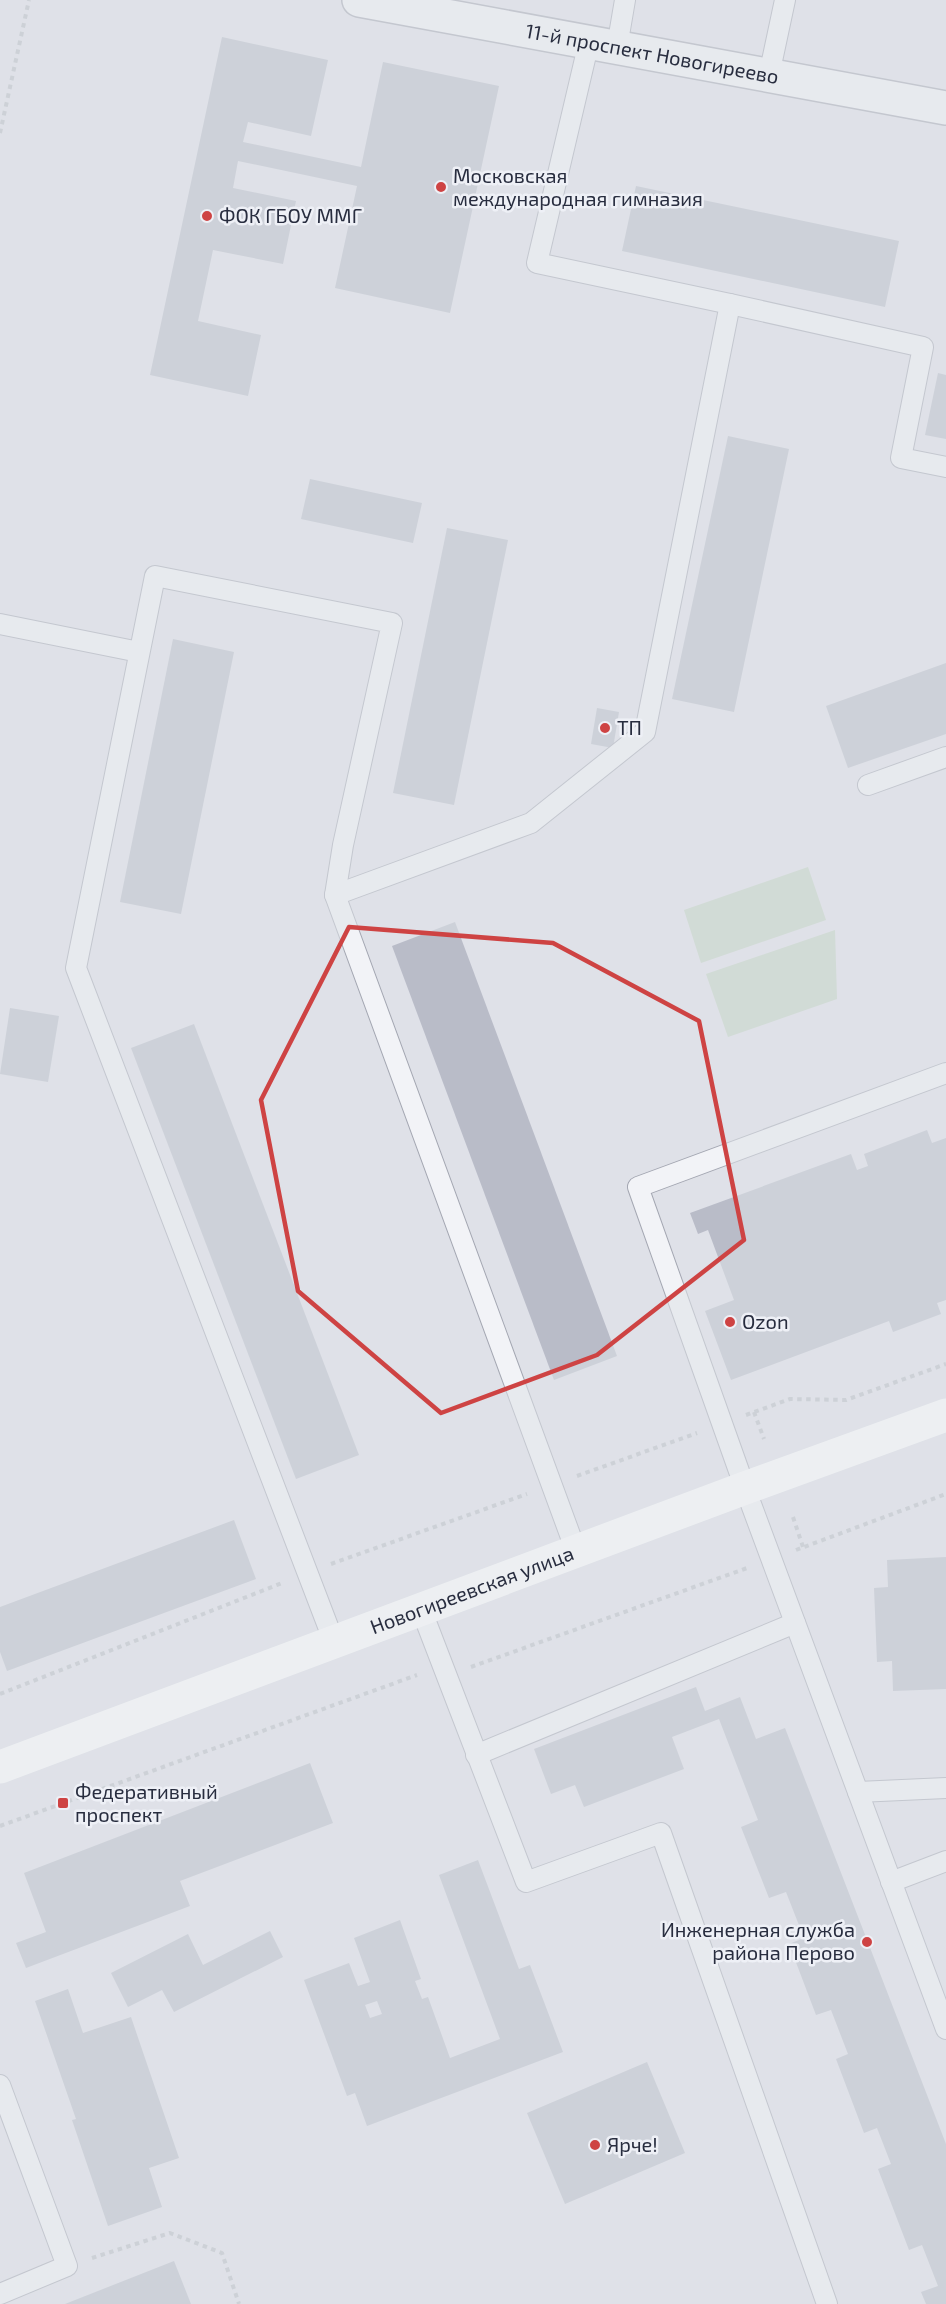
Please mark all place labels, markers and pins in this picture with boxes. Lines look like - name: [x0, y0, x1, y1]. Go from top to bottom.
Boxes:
- place label: Московская международная гимназия: [453, 163, 703, 211]
- marker: Московская международная гимназия: [434, 180, 448, 194]
- place label: ФОК ГБОУ ММГ: [219, 203, 362, 227]
- marker: ФОК ГБОУ ММГ: [200, 209, 214, 223]
- place label: ТП: [617, 715, 642, 739]
- marker: ТП: [598, 721, 612, 735]
- place label: Ozon: [742, 1309, 789, 1333]
- marker: Ozon: [723, 1315, 737, 1329]
- place label: Федеративный проспект: [75, 1779, 218, 1826]
- marker: Федеративный проспект: [56, 1796, 70, 1810]
- place label: Инженерная служба района Перово: [661, 1917, 855, 1964]
- marker: Инженерная служба района Перово: [860, 1935, 874, 1949]
- place label: Ярче!: [607, 2132, 658, 2156]
- marker: Ярче!: [588, 2138, 602, 2152]

